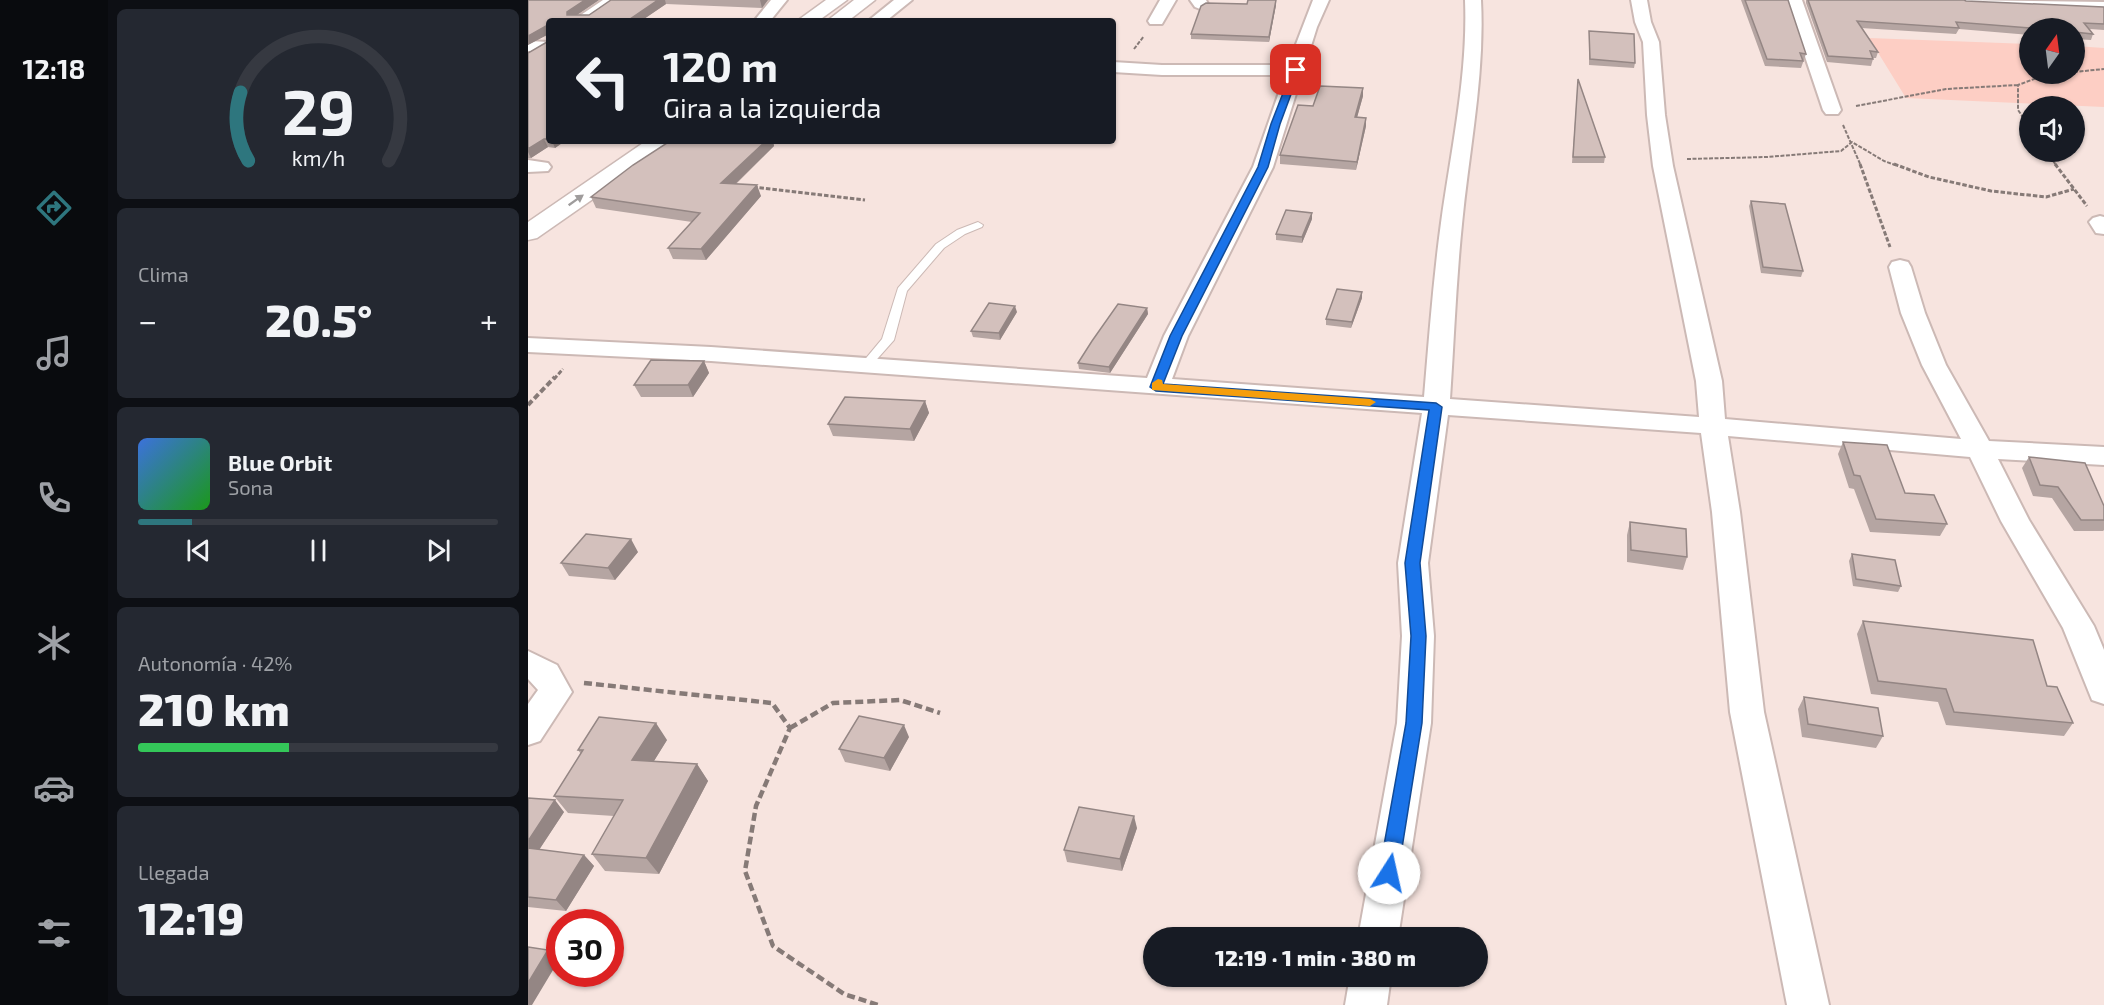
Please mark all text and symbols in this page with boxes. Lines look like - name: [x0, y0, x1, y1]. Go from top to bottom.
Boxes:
- north arrow: [2019, 18, 2085, 84]
- map controls: [2019, 18, 2085, 162]
- text: 120 m: [663, 40, 778, 90]
- icon: left: [564, 42, 642, 120]
- pin: [1270, 44, 1321, 95]
- text: 12:18: [23, 52, 85, 84]
- icon: arrive: [1279, 53, 1312, 86]
- text: 29: [281, 73, 355, 148]
- text: Gira a la izquierda: [663, 91, 881, 123]
- button: sound: [2019, 96, 2085, 162]
- text: km/h: [291, 145, 345, 170]
- icon: directions: [33, 187, 75, 229]
- one-way arrow: [568, 194, 584, 206]
- text: Clima: [138, 262, 189, 286]
- text: 20.5°: [265, 292, 372, 346]
- text: −: [138, 300, 157, 340]
- text: +: [480, 300, 498, 340]
- icon: music: [33, 332, 75, 374]
- text: Blue Orbit: [228, 449, 332, 475]
- text: Sona: [228, 475, 273, 499]
- icon: phone: [33, 477, 75, 519]
- icon: previous: [182, 534, 215, 567]
- icon: pause: [302, 534, 335, 567]
- icon: next: [422, 534, 455, 567]
- icon: climate: [33, 622, 75, 664]
- text: Autonomía · 42%: [138, 651, 292, 675]
- text: 210 km: [138, 681, 290, 735]
- icon: car: [33, 767, 75, 809]
- position arrow: [1357, 841, 1421, 905]
- text: Llegada: [138, 860, 209, 884]
- text: 12:19: [138, 890, 244, 944]
- speed limit sign: 30: [546, 909, 624, 987]
- icon: filters: [33, 912, 75, 954]
- text: 12:19 · 1 min · 380 m: [1215, 944, 1416, 970]

